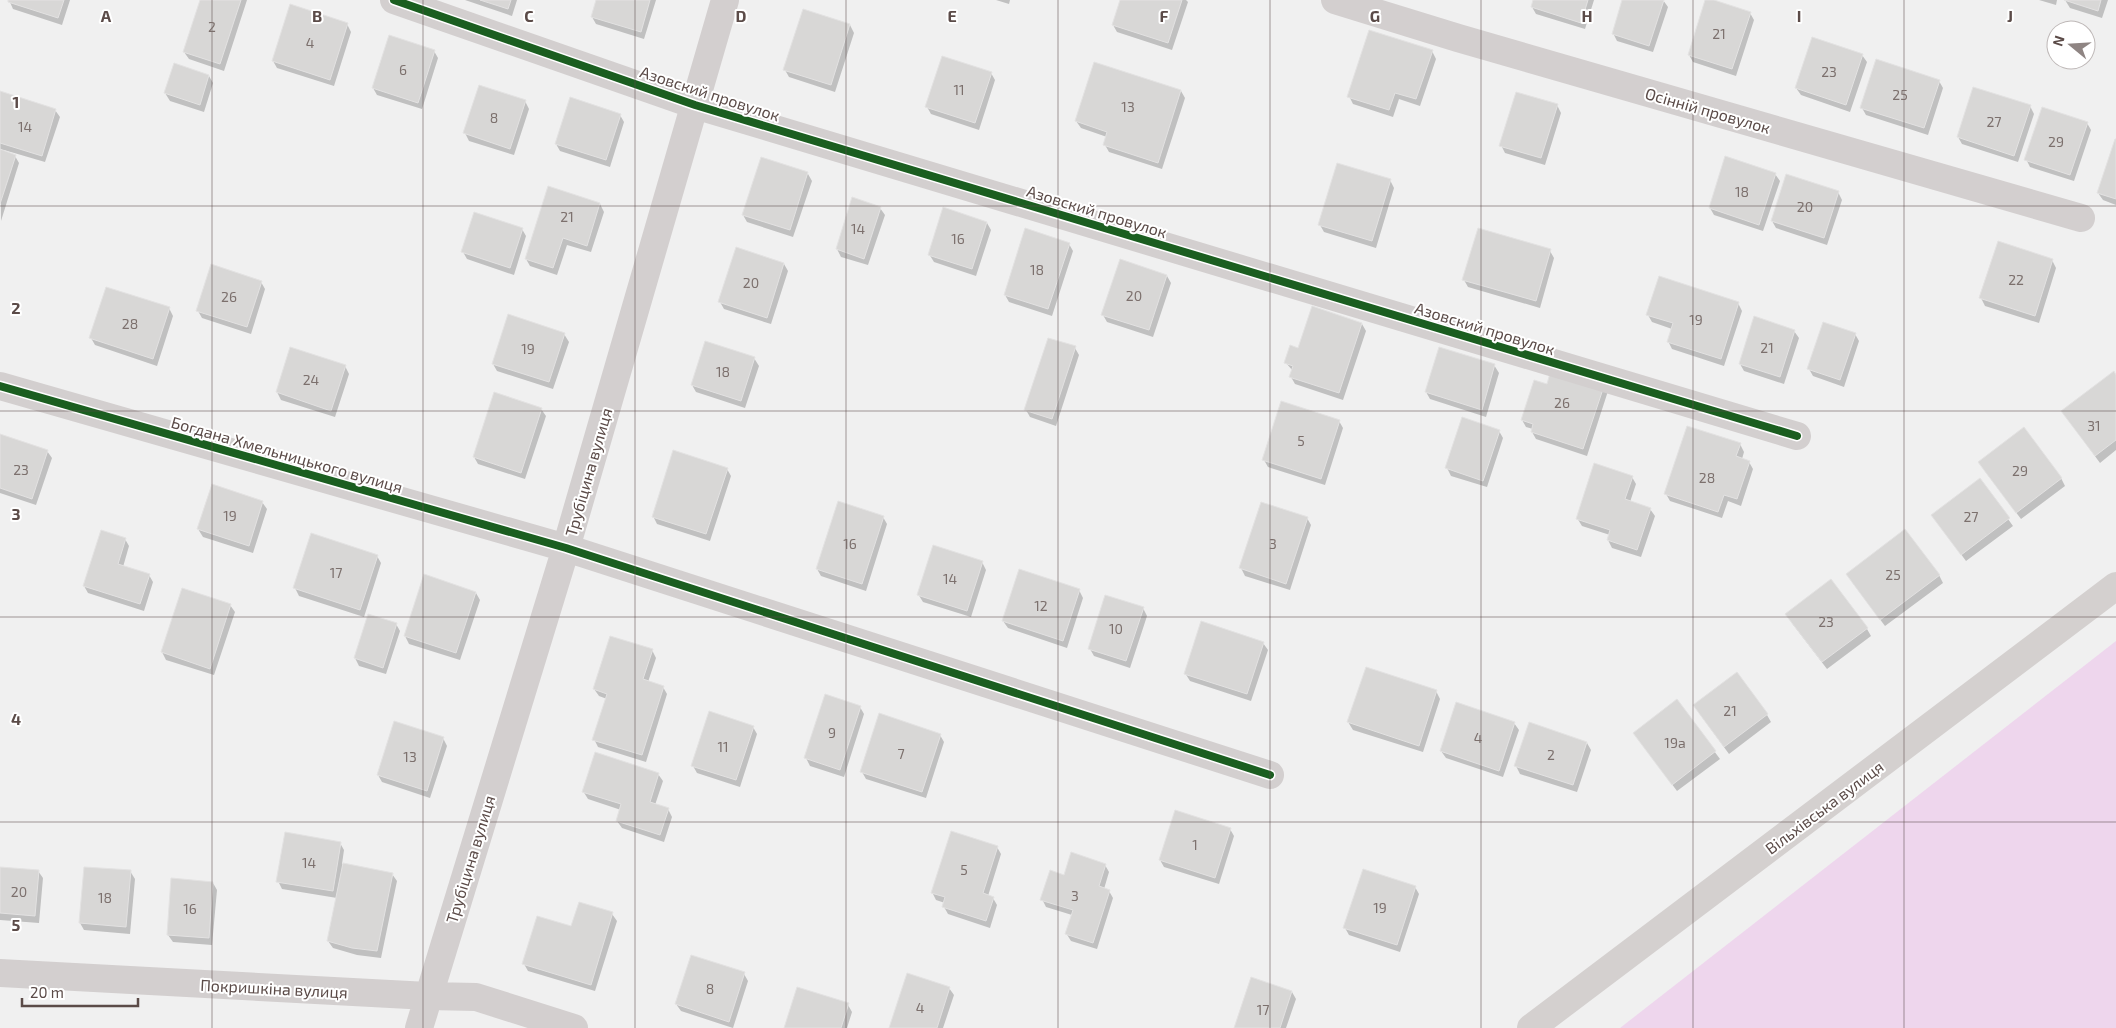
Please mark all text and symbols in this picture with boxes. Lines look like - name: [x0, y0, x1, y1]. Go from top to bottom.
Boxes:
- text: A: [101, 6, 112, 25]
- text: B: [312, 6, 322, 25]
- text: C: [524, 6, 534, 25]
- text: D: [736, 6, 747, 25]
- text: E: [947, 6, 957, 25]
- text: F: [1160, 6, 1169, 25]
- text: G: [1370, 6, 1380, 25]
- text: H: [1581, 6, 1593, 25]
- text: I: [1797, 6, 1801, 25]
- text: J: [2007, 6, 2013, 25]
- house number: 2: [208, 18, 216, 35]
- north arrow: [2046, 20, 2096, 70]
- house number: 21: [1712, 25, 1726, 42]
- text: N: [2049, 33, 2068, 48]
- house number: 4: [306, 34, 314, 51]
- house number: 6: [399, 61, 407, 78]
- street label: Азовский провулок: [637, 61, 783, 126]
- house number: 23: [1821, 63, 1837, 80]
- house number: 11: [953, 81, 965, 98]
- street label: Осінній провулок: [1643, 83, 1773, 138]
- house number: 25: [1892, 86, 1908, 103]
- text: 1: [13, 92, 19, 111]
- house number: 13: [1121, 98, 1135, 115]
- house number: 8: [490, 109, 498, 126]
- house number: 27: [1986, 113, 2002, 130]
- house number: 14: [18, 118, 32, 135]
- house number: 29: [2048, 133, 2064, 150]
- street label: Азовский провулок: [1024, 181, 1170, 242]
- house number: 18: [1735, 183, 1749, 200]
- house number: 20: [1797, 198, 1813, 215]
- house number: 21: [560, 208, 574, 225]
- house number: 14: [851, 220, 865, 237]
- house number: 16: [951, 230, 965, 247]
- house number: 18: [1030, 261, 1044, 278]
- house number: 22: [2008, 271, 2024, 288]
- house number: 20: [743, 274, 759, 291]
- house number: 20: [1126, 287, 1142, 304]
- house number: 26: [221, 288, 237, 305]
- text: 2: [11, 298, 21, 317]
- street label: Азовский провулок: [1412, 298, 1558, 359]
- house number: 19: [1689, 311, 1703, 328]
- house number: 28: [122, 315, 138, 332]
- house number: 21: [1760, 339, 1774, 356]
- house number: 19: [521, 340, 535, 357]
- house number: 18: [716, 363, 730, 380]
- house number: 24: [303, 371, 319, 388]
- house number: 26: [1554, 394, 1570, 411]
- street label: Трубіцина вулиця: [561, 406, 616, 539]
- street label: Богдана Хмельницького вулиця: [169, 412, 405, 497]
- house number: 31: [2087, 417, 2101, 434]
- house number: 5: [1297, 432, 1305, 449]
- house number: 23: [13, 461, 29, 478]
- house number: 29: [2012, 462, 2028, 479]
- house number: 28: [1699, 469, 1715, 486]
- text: 3: [11, 504, 21, 523]
- house number: 19: [223, 507, 237, 524]
- house number: 27: [1963, 508, 1979, 525]
- house number: 16: [843, 535, 857, 552]
- house number: 3: [1269, 535, 1277, 552]
- house number: 17: [330, 564, 342, 581]
- house number: 25: [1885, 566, 1901, 583]
- house number: 14: [943, 570, 957, 587]
- house number: 12: [1034, 597, 1048, 614]
- house number: 23: [1818, 613, 1834, 630]
- house number: 10: [1109, 620, 1123, 637]
- house number: 21: [1723, 702, 1737, 719]
- text: 4: [11, 709, 21, 728]
- house number: 9: [828, 724, 836, 741]
- house number: 4: [1474, 729, 1482, 746]
- house number: 19а: [1664, 734, 1686, 751]
- house number: 11: [717, 738, 729, 755]
- house number: 7: [897, 745, 905, 762]
- house number: 2: [1547, 746, 1555, 763]
- house number: 13: [403, 748, 417, 765]
- street label: Вільхівська вулиця: [1761, 756, 1887, 858]
- street label: Трубіцина вулиця: [441, 793, 499, 926]
- house number: 1: [1192, 836, 1198, 853]
- house number: 14: [302, 854, 316, 871]
- house number: 5: [960, 861, 968, 878]
- house number: 20: [11, 883, 27, 900]
- house number: 3: [1071, 887, 1079, 904]
- house number: 18: [98, 889, 112, 906]
- house number: 19: [1373, 899, 1387, 916]
- house number: 16: [183, 900, 197, 917]
- text: 5: [12, 915, 21, 934]
- street label: Покришкіна вулиця: [200, 975, 348, 1002]
- scale bar: [22, 976, 139, 1008]
- house number: 8: [706, 980, 714, 997]
- text: 20 m: [30, 983, 64, 1001]
- house number: 4: [916, 999, 924, 1016]
- house number: 17: [1257, 1001, 1269, 1018]

